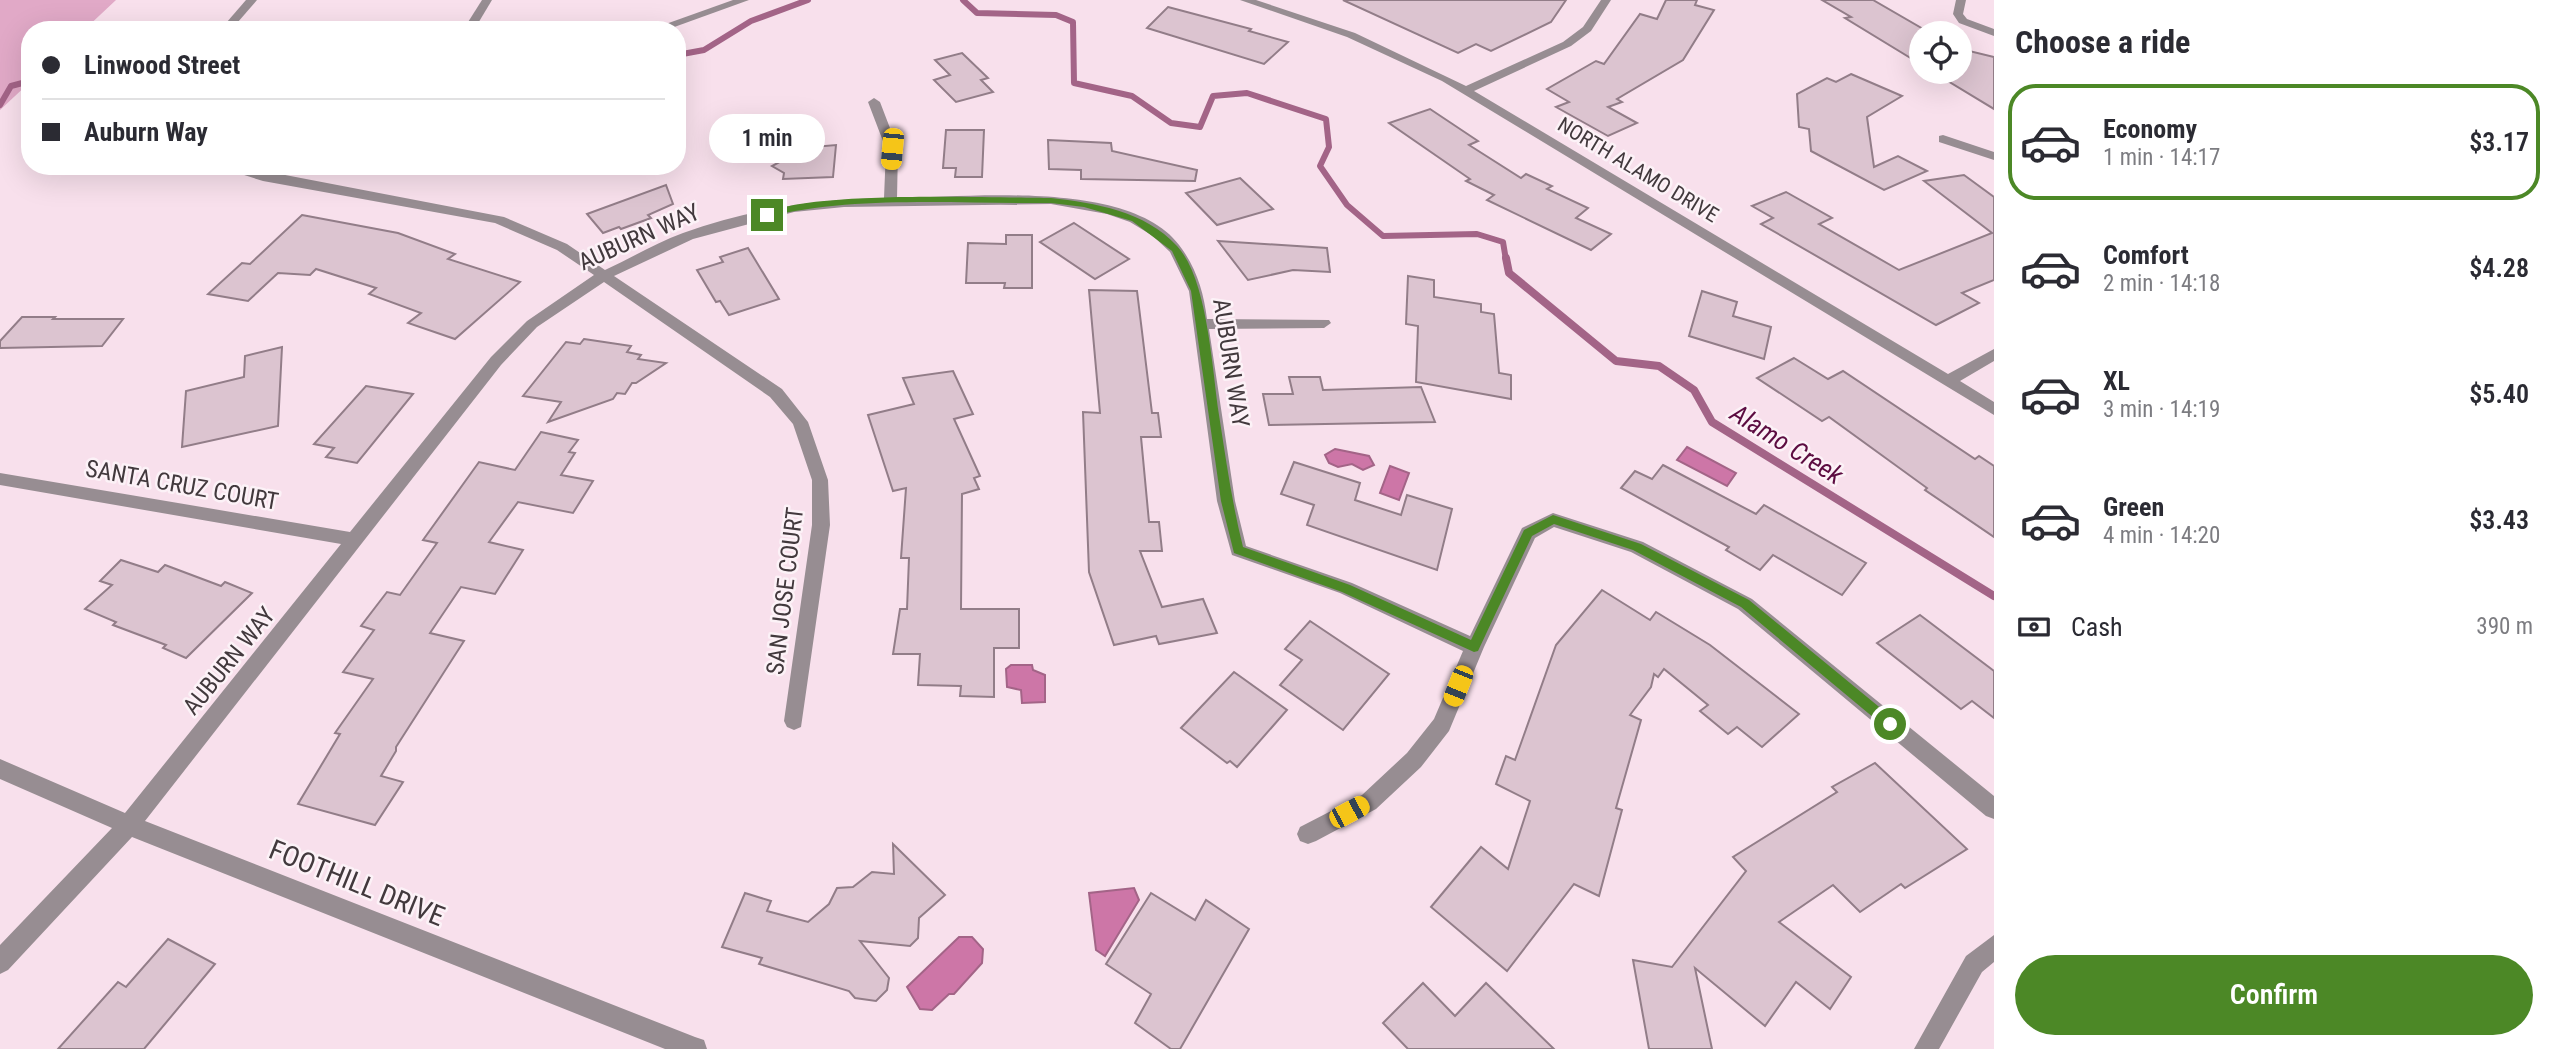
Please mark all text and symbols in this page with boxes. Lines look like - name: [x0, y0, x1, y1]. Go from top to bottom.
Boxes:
- map controls: [1909, 21, 1972, 84]
- button: locate: [1909, 21, 1972, 84]
- text: Choose a ride: [2015, 23, 2190, 61]
- text: Linwood Street: [84, 50, 240, 80]
- icon: car: [2019, 111, 2082, 174]
- street label: NORTH ALAMO DRIVE: [1553, 113, 1723, 227]
- callout: 1 min: [709, 114, 825, 162]
- text: Economy: [2103, 114, 2197, 144]
- text: Auburn Way: [84, 117, 208, 147]
- text: 1 min: [742, 125, 792, 152]
- car: [880, 127, 905, 171]
- text: $3.17: [2469, 127, 2529, 157]
- text: 1 min · 14:17: [2103, 144, 2220, 171]
- street label: AUBURN WAY: [574, 198, 704, 276]
- route end: [751, 199, 783, 231]
- icon: car: [2019, 237, 2082, 300]
- text: Comfort: [2103, 240, 2189, 270]
- text: $4.28: [2469, 253, 2529, 283]
- text: 2 min · 14:18: [2103, 270, 2220, 297]
- street label: AUBURN WAY: [1207, 297, 1255, 430]
- icon: car: [2019, 363, 2082, 426]
- text: XL: [2103, 366, 2130, 396]
- text: $5.40: [2469, 379, 2529, 409]
- text: 3 min · 14:19: [2103, 396, 2220, 423]
- water label: Alamo Creek: [1724, 397, 1849, 491]
- street label: SANTA CRUZ COURT: [83, 454, 281, 516]
- icon: car: [2019, 489, 2082, 552]
- text: Green: [2103, 492, 2164, 522]
- text: $3.43: [2469, 505, 2529, 535]
- street label: SAN JOSE COURT: [761, 506, 809, 676]
- text: 4 min · 14:20: [2103, 522, 2220, 549]
- street label: AUBURN WAY: [177, 601, 281, 720]
- icon: cash: [2015, 608, 2053, 646]
- text: Cash: [2071, 612, 2123, 642]
- text: 390 m: [2476, 613, 2533, 640]
- car: [1441, 663, 1476, 709]
- route start: [1874, 708, 1906, 740]
- car: [1326, 793, 1373, 831]
- street label: FOOTHILL DRIVE: [264, 833, 450, 933]
- button: Confirm: [2015, 955, 2533, 1035]

